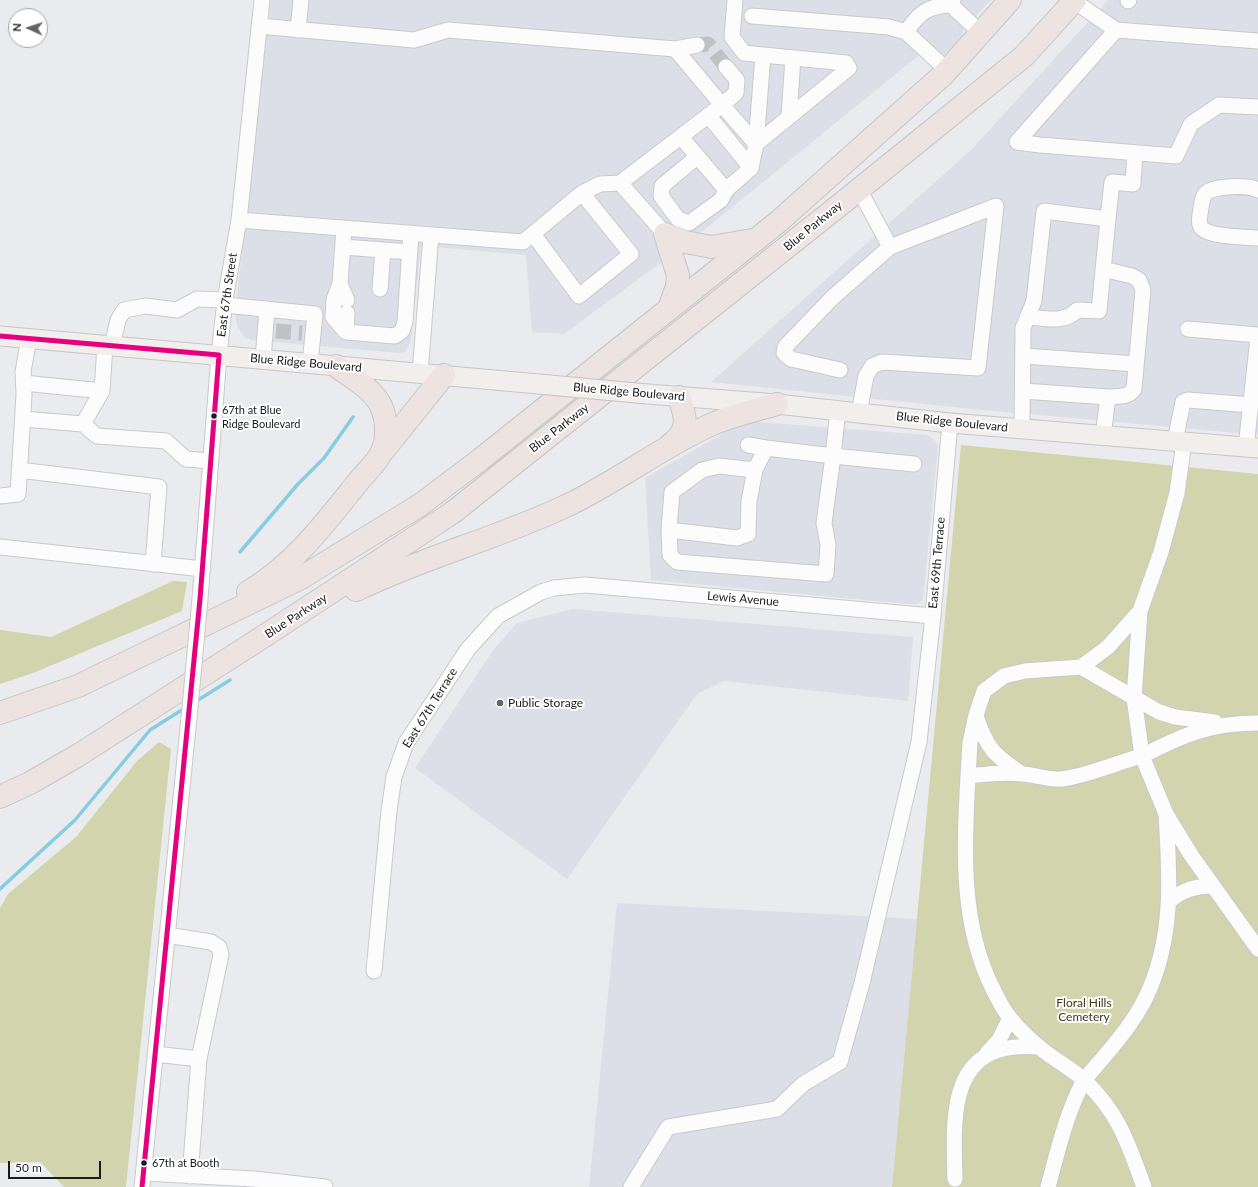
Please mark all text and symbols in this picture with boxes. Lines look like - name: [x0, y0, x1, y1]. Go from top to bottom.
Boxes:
- north arrow: [8, 8, 48, 48]
- text: N: [10, 23, 23, 32]
- street label: Blue Parkway: [781, 198, 845, 254]
- street label: East 67th Street: [214, 252, 240, 338]
- street label: Blue Ridge Boulevard: [249, 351, 363, 375]
- street label: Blue Ridge Boulevard: [572, 380, 686, 404]
- street label: Blue Parkway: [526, 400, 592, 456]
- place label: 67th at Blue Ridge Boulevard: [222, 403, 301, 429]
- street label: Blue Ridge Boulevard: [895, 409, 1009, 435]
- marker: 67th at Blue Ridge Boulevard: [209, 411, 219, 421]
- street label: East 69th Terrace: [926, 517, 948, 609]
- street label: Lewis Avenue: [706, 589, 780, 609]
- street label: Blue Parkway: [262, 591, 330, 641]
- street label: East 67th Terrace: [400, 665, 460, 751]
- place label: Public Storage: [508, 696, 583, 710]
- marker: Public Storage: [495, 698, 505, 708]
- park label: Floral Hills Cemetery: [1056, 996, 1112, 1024]
- scale bar: [10, 1153, 103, 1179]
- place label: 67th at Booth: [152, 1156, 219, 1170]
- marker: 67th at Booth: [139, 1158, 149, 1168]
- text: 50 m: [15, 1160, 42, 1175]

